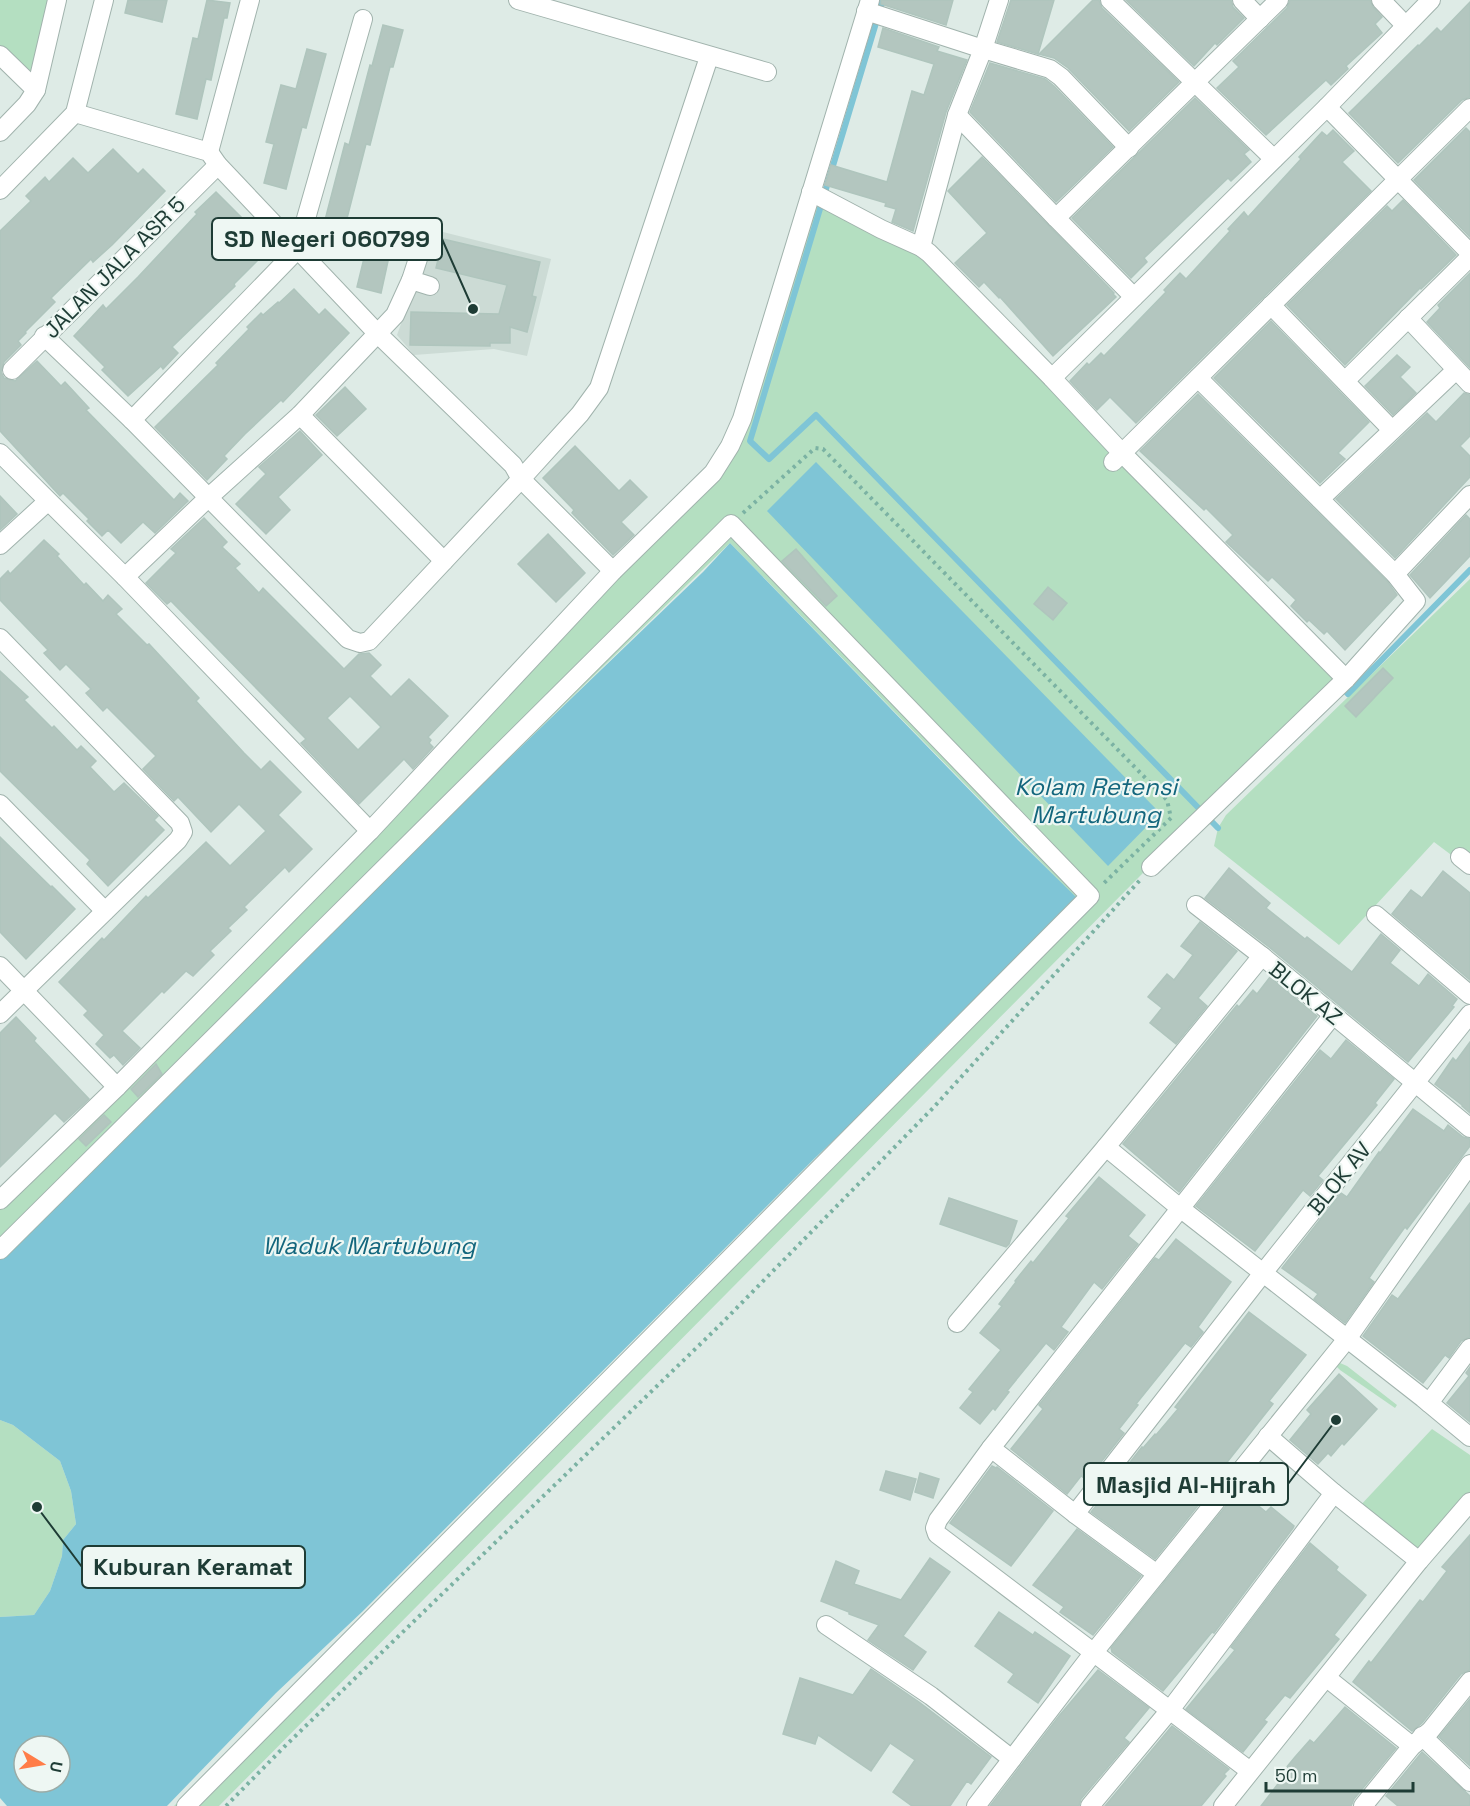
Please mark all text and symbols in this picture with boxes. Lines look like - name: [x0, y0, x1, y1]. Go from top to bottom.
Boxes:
- street label: JALAN JALA ASR 5: [37, 190, 191, 344]
- callout: SD Negeri 060799: [212, 218, 442, 260]
- text: SD Negeri 060799: [224, 223, 430, 254]
- water label: Kolam Retensi Martubung: [1015, 771, 1180, 830]
- street label: BLOK AZ: [1264, 955, 1348, 1031]
- street label: BLOK AV: [1301, 1136, 1377, 1220]
- water label: Waduk Martubung: [262, 1230, 477, 1261]
- callout: Masjid Al-Hijrah: [1084, 1463, 1288, 1505]
- text: Masjid Al-Hijrah: [1096, 1469, 1276, 1500]
- callout: Kuburan Keramat: [82, 1546, 305, 1588]
- text: Kuburan Keramat: [93, 1551, 293, 1582]
- north arrow: [12, 1734, 72, 1794]
- scale bar: [1266, 1755, 1413, 1793]
- text: U: [45, 1759, 68, 1774]
- text: 50 m: [1275, 1764, 1317, 1787]

